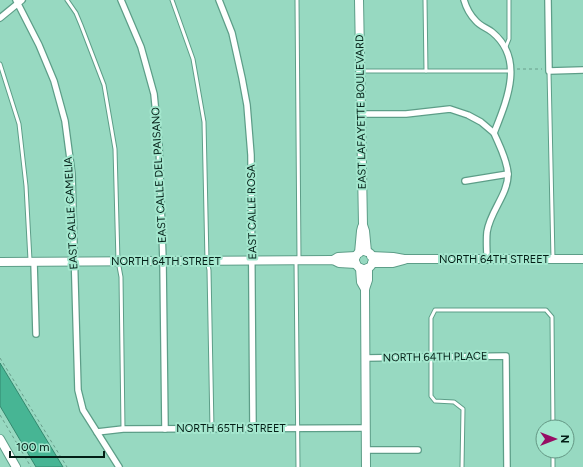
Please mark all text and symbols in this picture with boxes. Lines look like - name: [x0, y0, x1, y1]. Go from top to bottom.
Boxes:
- street label: EAST LAFAYETTE BOULEVARD: [353, 34, 369, 190]
- street label: EAST CALLE DEL PAISANO: [149, 106, 169, 243]
- street label: EAST CALLE CAMELIA: [62, 156, 80, 270]
- street label: EAST CALLE ROSA: [245, 164, 259, 260]
- street label: NORTH 64TH STREET: [439, 253, 549, 266]
- street label: NORTH 64TH STREET: [111, 255, 221, 268]
- street label: NORTH 64TH PLACE: [382, 350, 488, 364]
- north arrow: [535, 419, 575, 459]
- street label: NORTH 65TH STREET: [176, 422, 286, 435]
- scale bar: [10, 433, 104, 459]
- text: N: [558, 435, 571, 443]
- text: 100 m: [16, 440, 50, 454]

